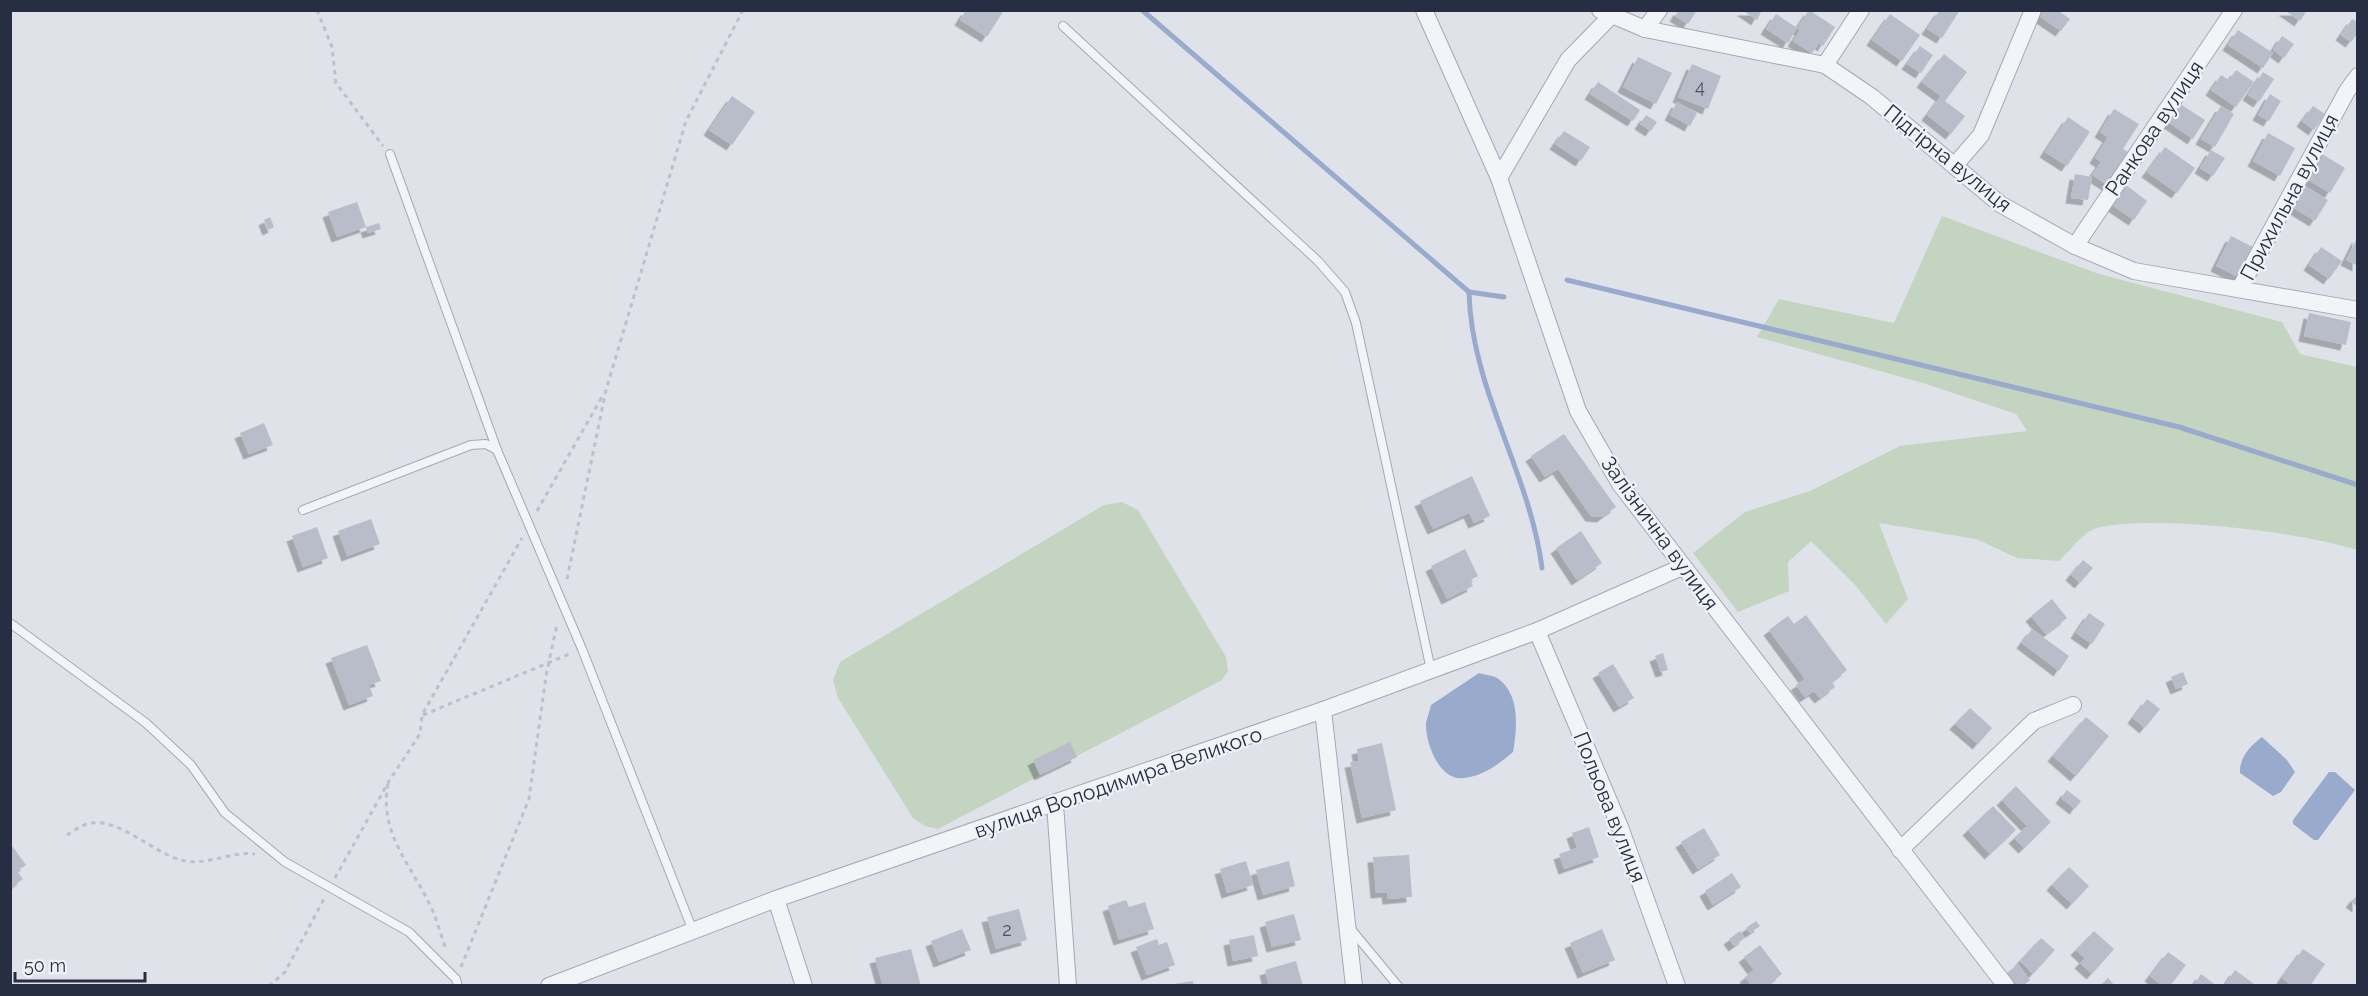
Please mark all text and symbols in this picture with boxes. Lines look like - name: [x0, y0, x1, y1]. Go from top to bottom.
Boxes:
- street label: Ранкова вулиця: [2100, 56, 2208, 200]
- house number: 4: [1695, 76, 1705, 97]
- street label: Підгірна вулиця: [1879, 99, 2017, 217]
- street label: Прихильна вулиця: [2235, 110, 2343, 284]
- street label: Залізнична вулиця: [1596, 451, 1724, 615]
- street label: вулиця Володимира Великого: [971, 721, 1265, 843]
- street label: Польова вулиця: [1568, 728, 1652, 886]
- house number: 2: [1002, 919, 1012, 940]
- scale bar: [15, 945, 146, 983]
- text: 50 m: [24, 955, 66, 976]

